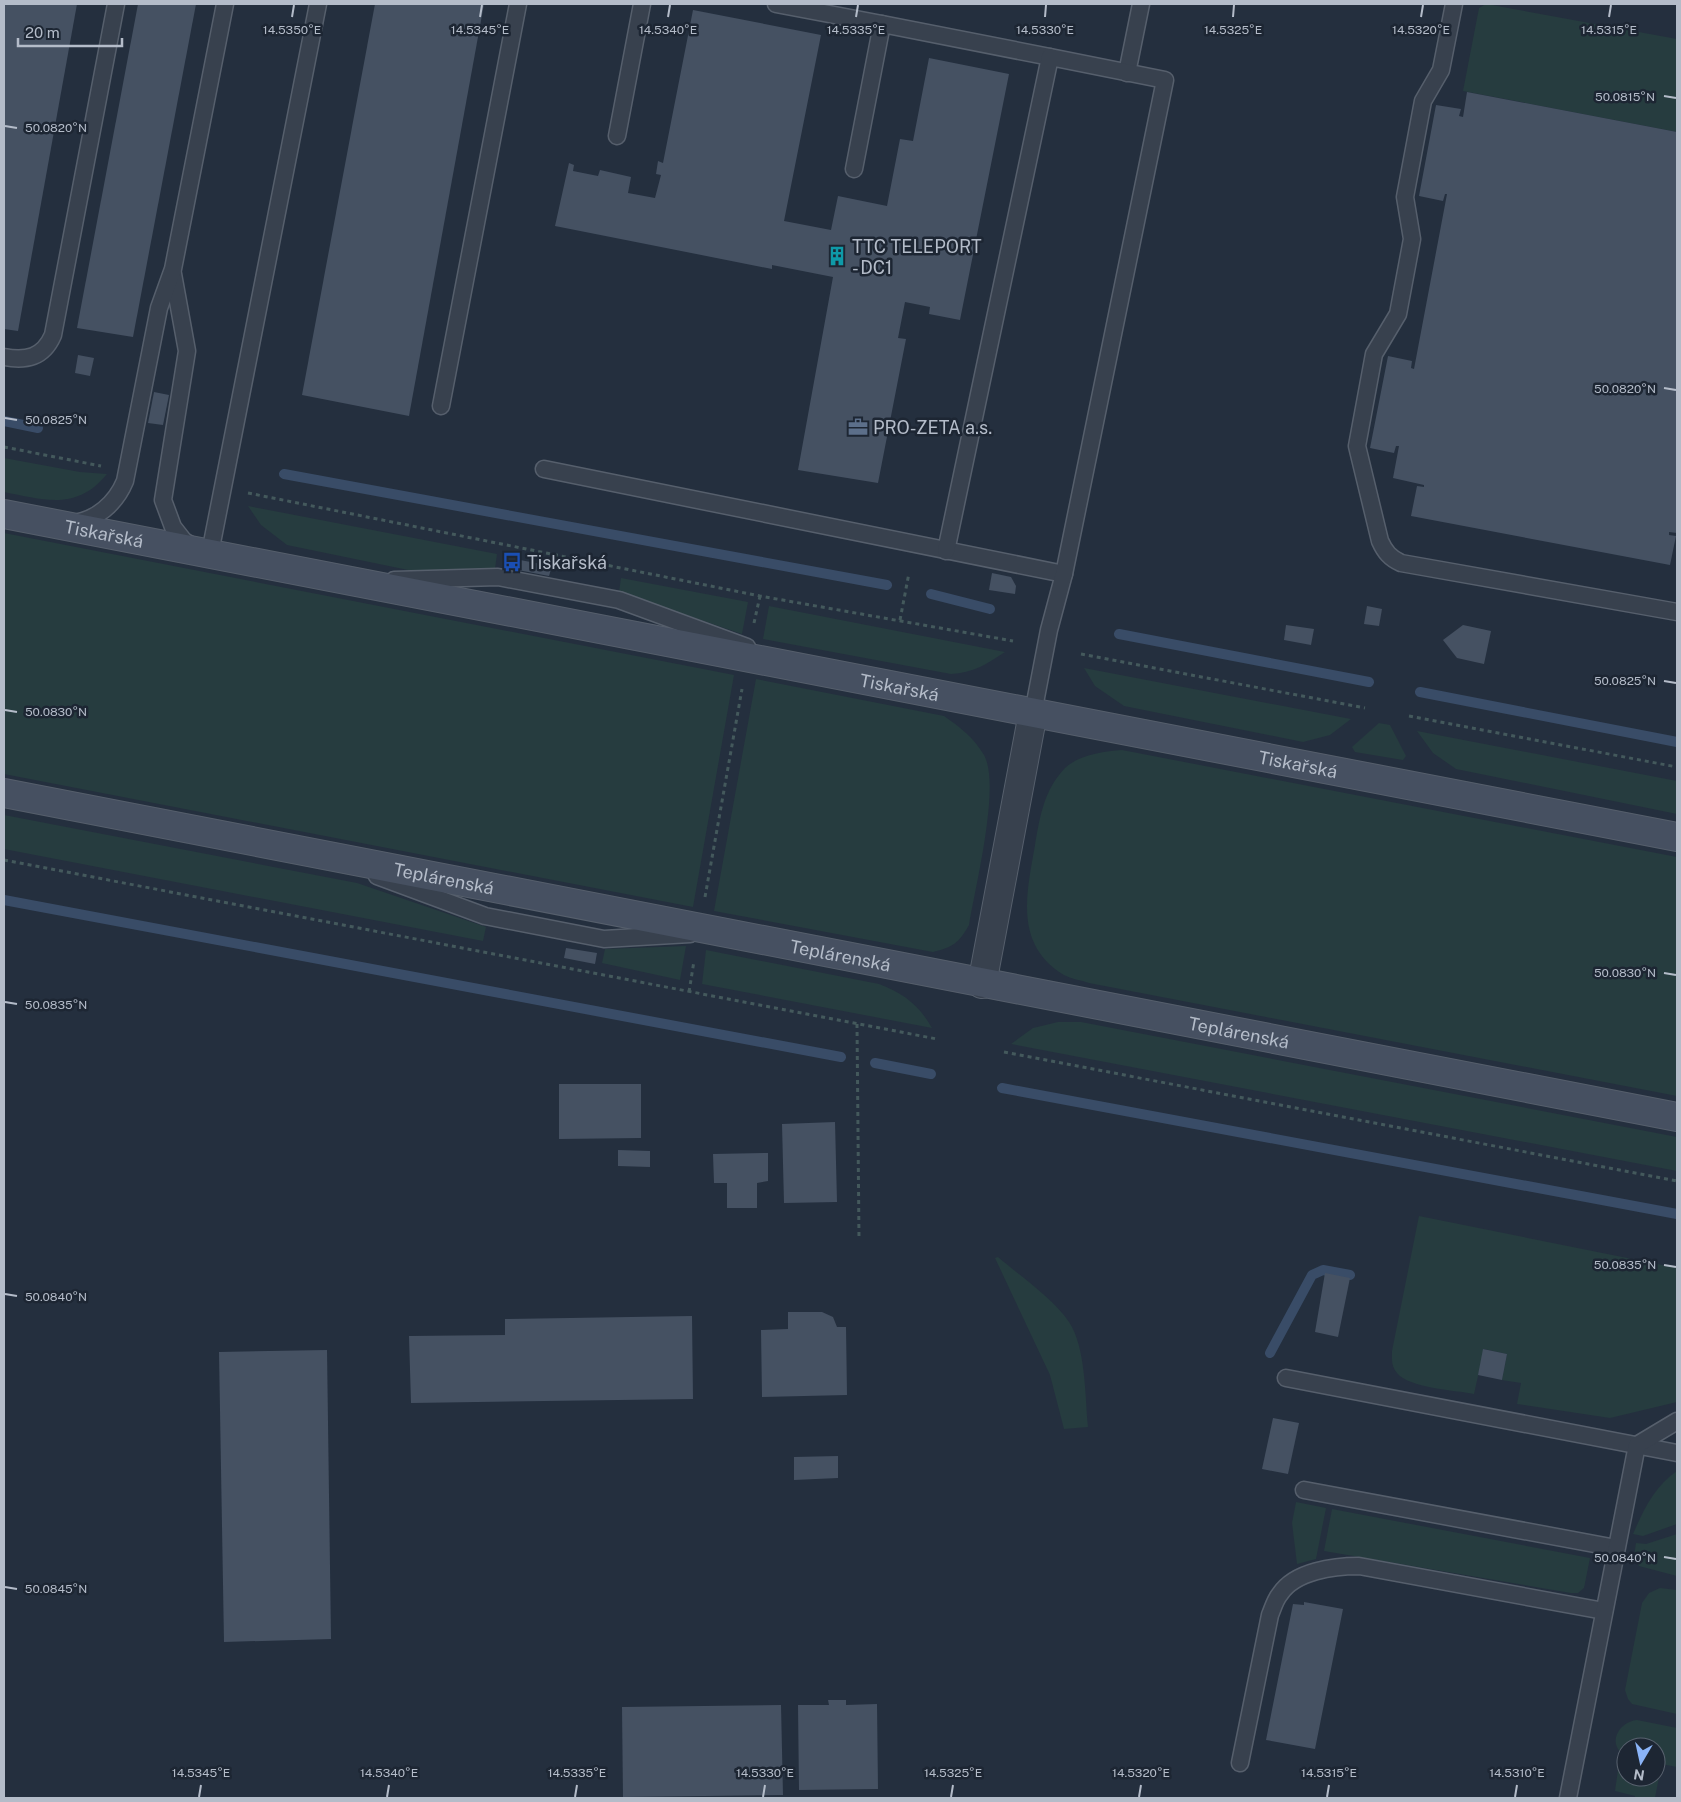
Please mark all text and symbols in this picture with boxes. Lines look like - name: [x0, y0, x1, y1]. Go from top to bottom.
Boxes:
- scale bar: [18, 15, 121, 47]
- text: 14.5350°E: [263, 23, 321, 37]
- text: 14.5345°E: [451, 23, 509, 37]
- text: 14.5340°E: [639, 23, 697, 37]
- text: 14.5335°E: [827, 23, 885, 37]
- text: 14.5330°E: [1016, 23, 1074, 37]
- text: 14.5325°E: [1204, 23, 1262, 37]
- text: 14.5320°E: [1392, 23, 1450, 37]
- text: 14.5315°E: [1581, 23, 1637, 37]
- text: 20 m: [25, 24, 60, 41]
- text: 50.0815°N: [1595, 90, 1655, 104]
- text: 50.0820°N: [25, 121, 87, 135]
- place label: TTC TELEPORT - DC1: [852, 236, 982, 278]
- building icon: TTC TELEPORT - DC1: [826, 245, 848, 267]
- text: 50.0820°N: [1594, 382, 1656, 396]
- text: 50.0825°N: [25, 413, 87, 427]
- office icon: PRO-ZETA a.s.: [847, 416, 869, 438]
- place label: PRO-ZETA a.s.: [873, 417, 992, 438]
- street label: Tiskařská: [63, 515, 145, 551]
- bus stop icon: Tiskařská: [501, 551, 523, 573]
- place label: Tiskařská: [527, 552, 607, 573]
- street label: Tiskařská: [858, 669, 941, 705]
- text: 50.0825°N: [1594, 674, 1656, 688]
- text: 50.0830°N: [25, 705, 87, 719]
- street label: Tiskařská: [1257, 746, 1339, 782]
- street label: Teplárenská: [392, 858, 496, 898]
- street label: Teplárenská: [788, 935, 893, 975]
- text: 50.0830°N: [1594, 966, 1656, 980]
- text: 50.0835°N: [25, 998, 87, 1012]
- street label: Teplárenská: [1187, 1012, 1291, 1052]
- text: 50.0835°N: [1594, 1258, 1656, 1272]
- text: 50.0840°N: [25, 1290, 87, 1304]
- text: 50.0840°N: [1594, 1551, 1656, 1565]
- text: 50.0845°N: [25, 1582, 87, 1596]
- north arrow: [1616, 1737, 1666, 1787]
- text: 14.5345°E: [172, 1766, 230, 1780]
- text: 14.5340°E: [360, 1766, 418, 1780]
- text: 14.5335°E: [548, 1766, 606, 1780]
- text: 14.5330°E: [736, 1766, 794, 1780]
- text: 14.5325°E: [924, 1766, 982, 1780]
- text: 14.5320°E: [1112, 1766, 1170, 1780]
- text: 14.5315°E: [1301, 1766, 1357, 1780]
- text: 14.5310°E: [1489, 1766, 1545, 1780]
- text: N: [1632, 1766, 1646, 1784]

